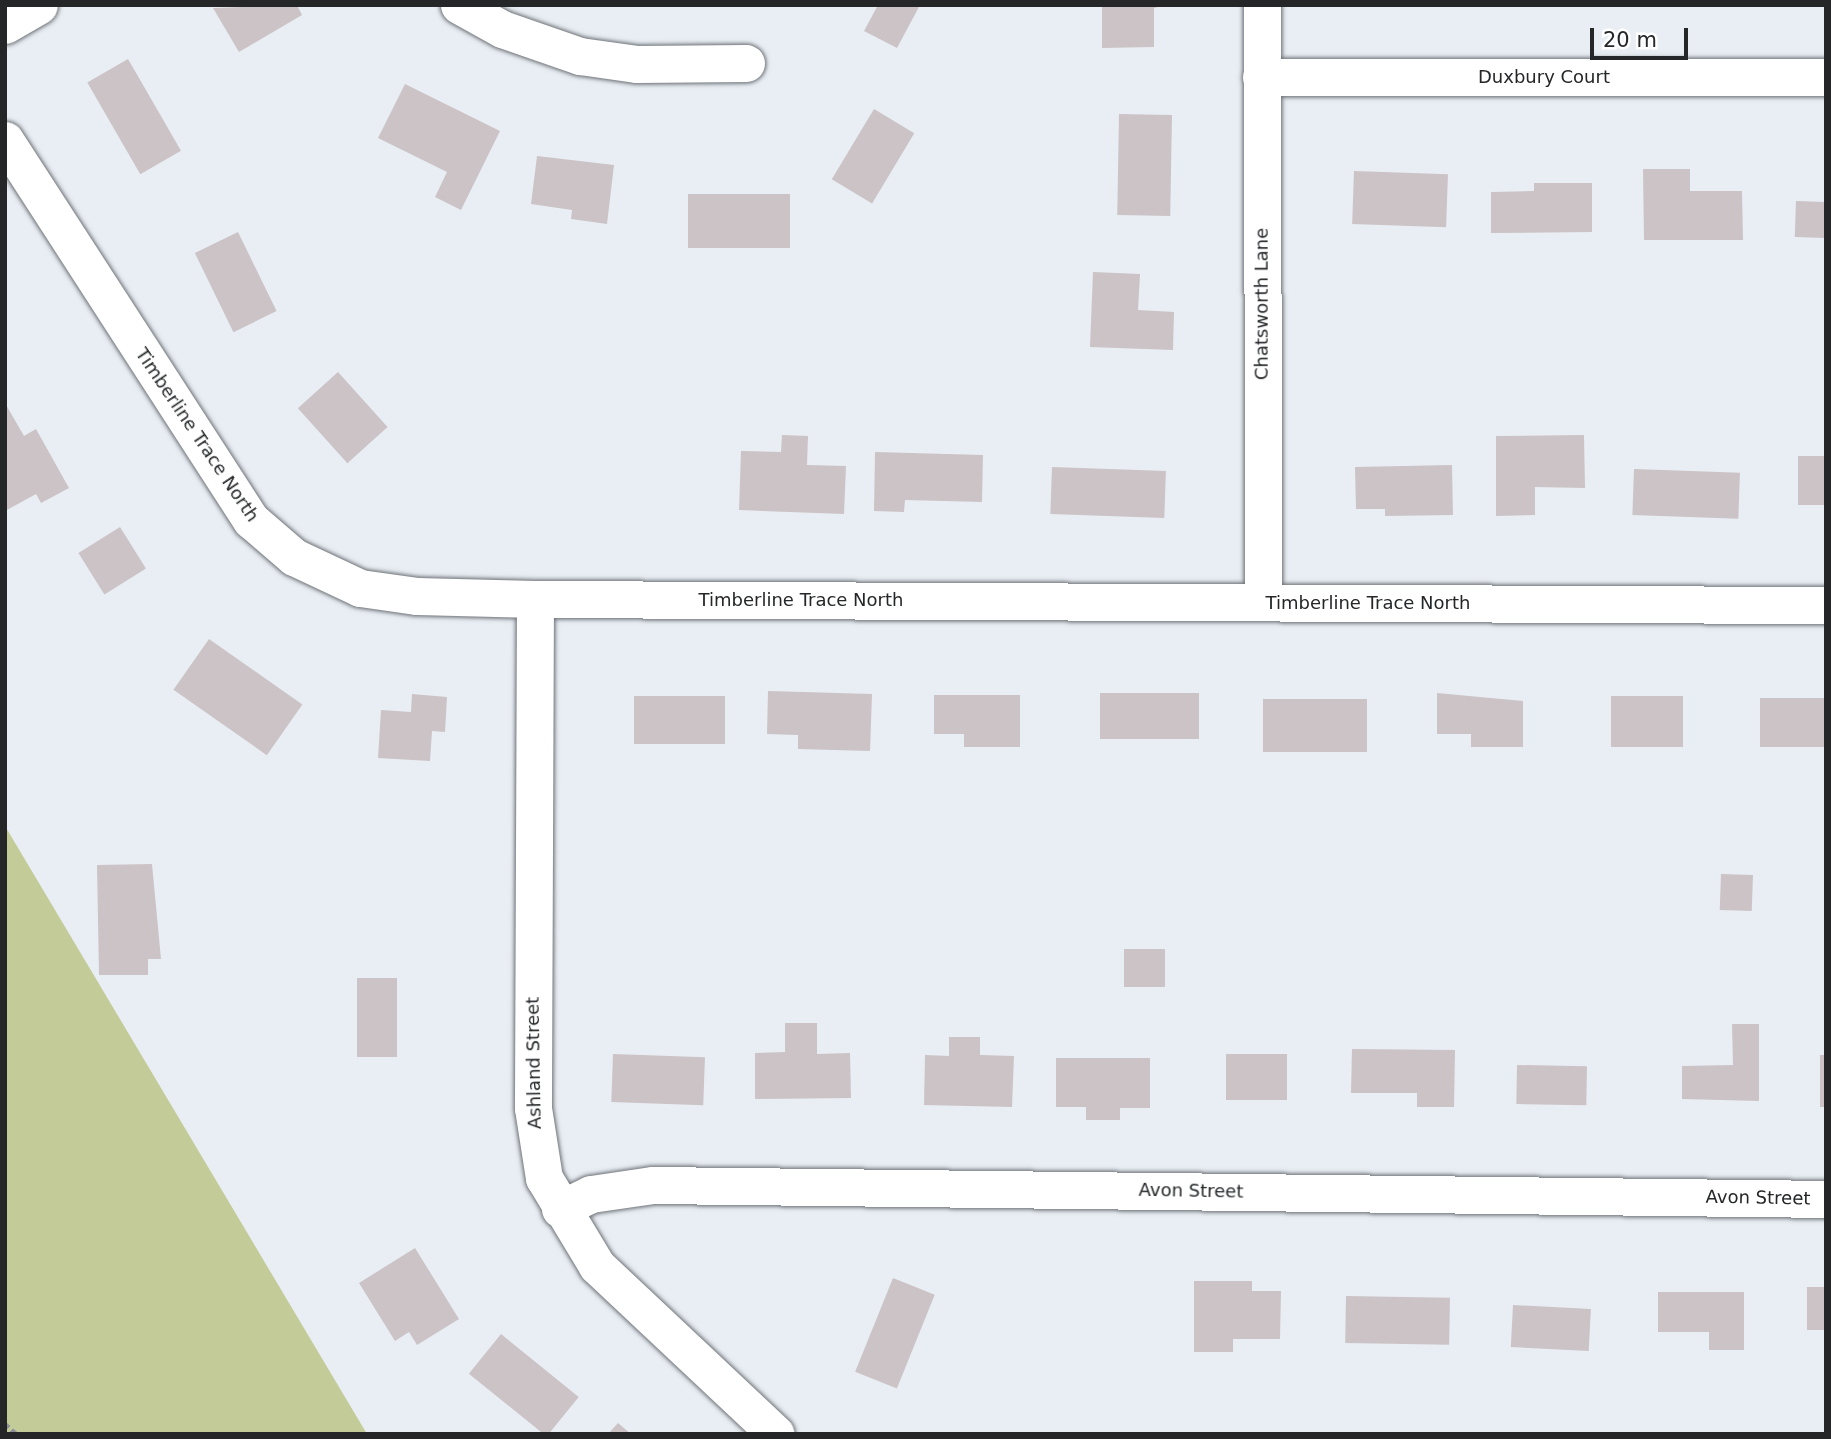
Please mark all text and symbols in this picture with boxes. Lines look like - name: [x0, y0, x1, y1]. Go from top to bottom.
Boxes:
- scale bar: [1593, 14, 1691, 58]
- text: 20 m: [1603, 28, 1657, 52]
- street label: Duxbury Court: [1478, 66, 1610, 88]
- street label: Chatsworth Lane: [1251, 228, 1273, 380]
- street label: Timberline Trace North: [131, 344, 263, 526]
- street label: Timberline Trace North: [699, 589, 903, 611]
- street label: Timberline Trace North: [1266, 592, 1470, 614]
- street label: Ashland Street: [522, 997, 546, 1129]
- street label: Avon Street: [1138, 1179, 1244, 1203]
- street label: Avon Street: [1705, 1186, 1811, 1210]

